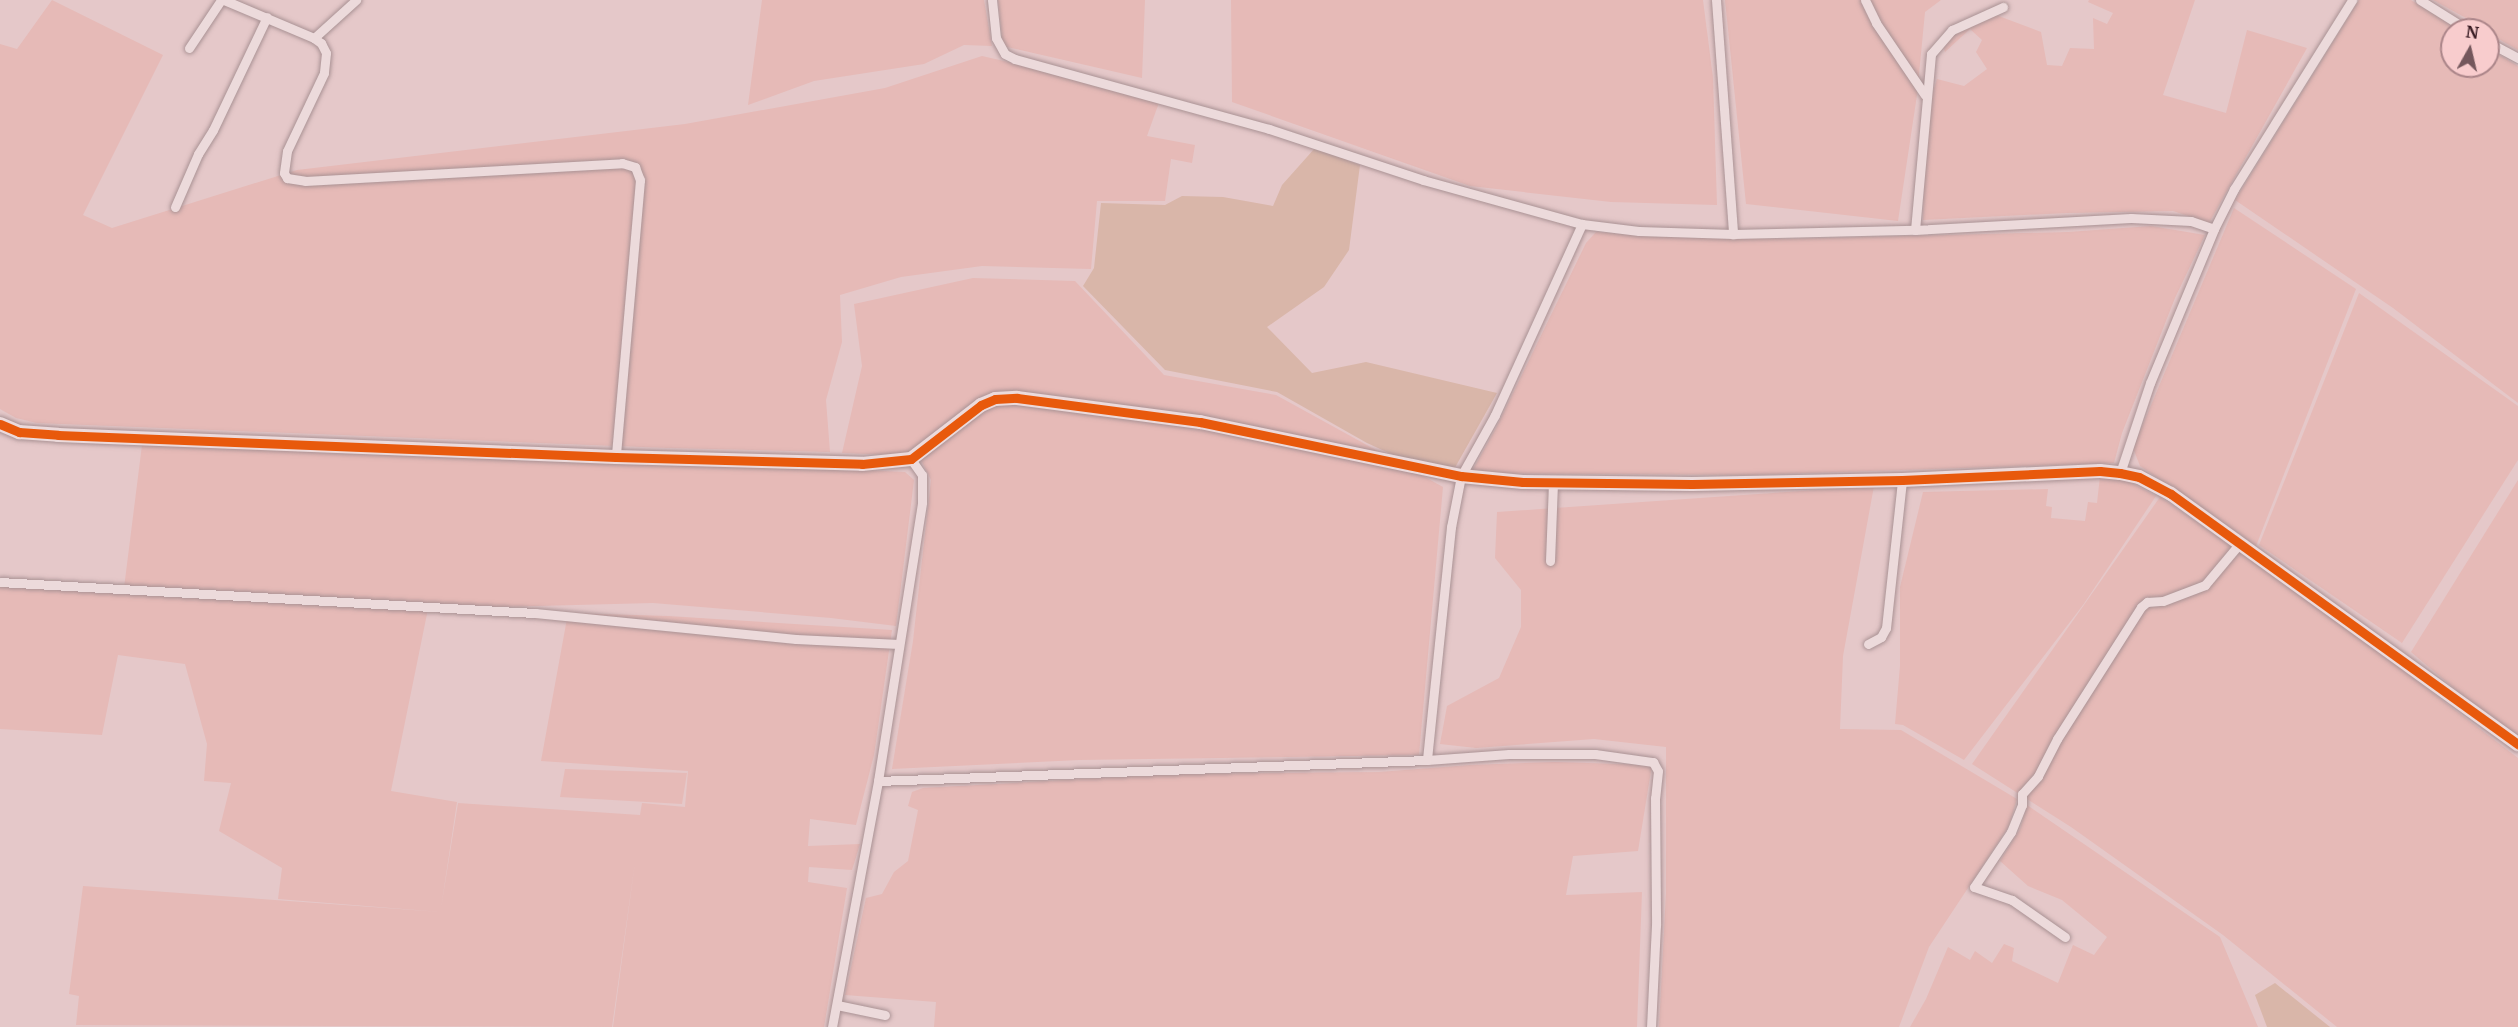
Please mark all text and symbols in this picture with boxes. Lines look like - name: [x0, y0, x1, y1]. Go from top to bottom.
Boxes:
- north arrow: [2440, 18, 2500, 78]
- text: N: [2465, 21, 2480, 43]

